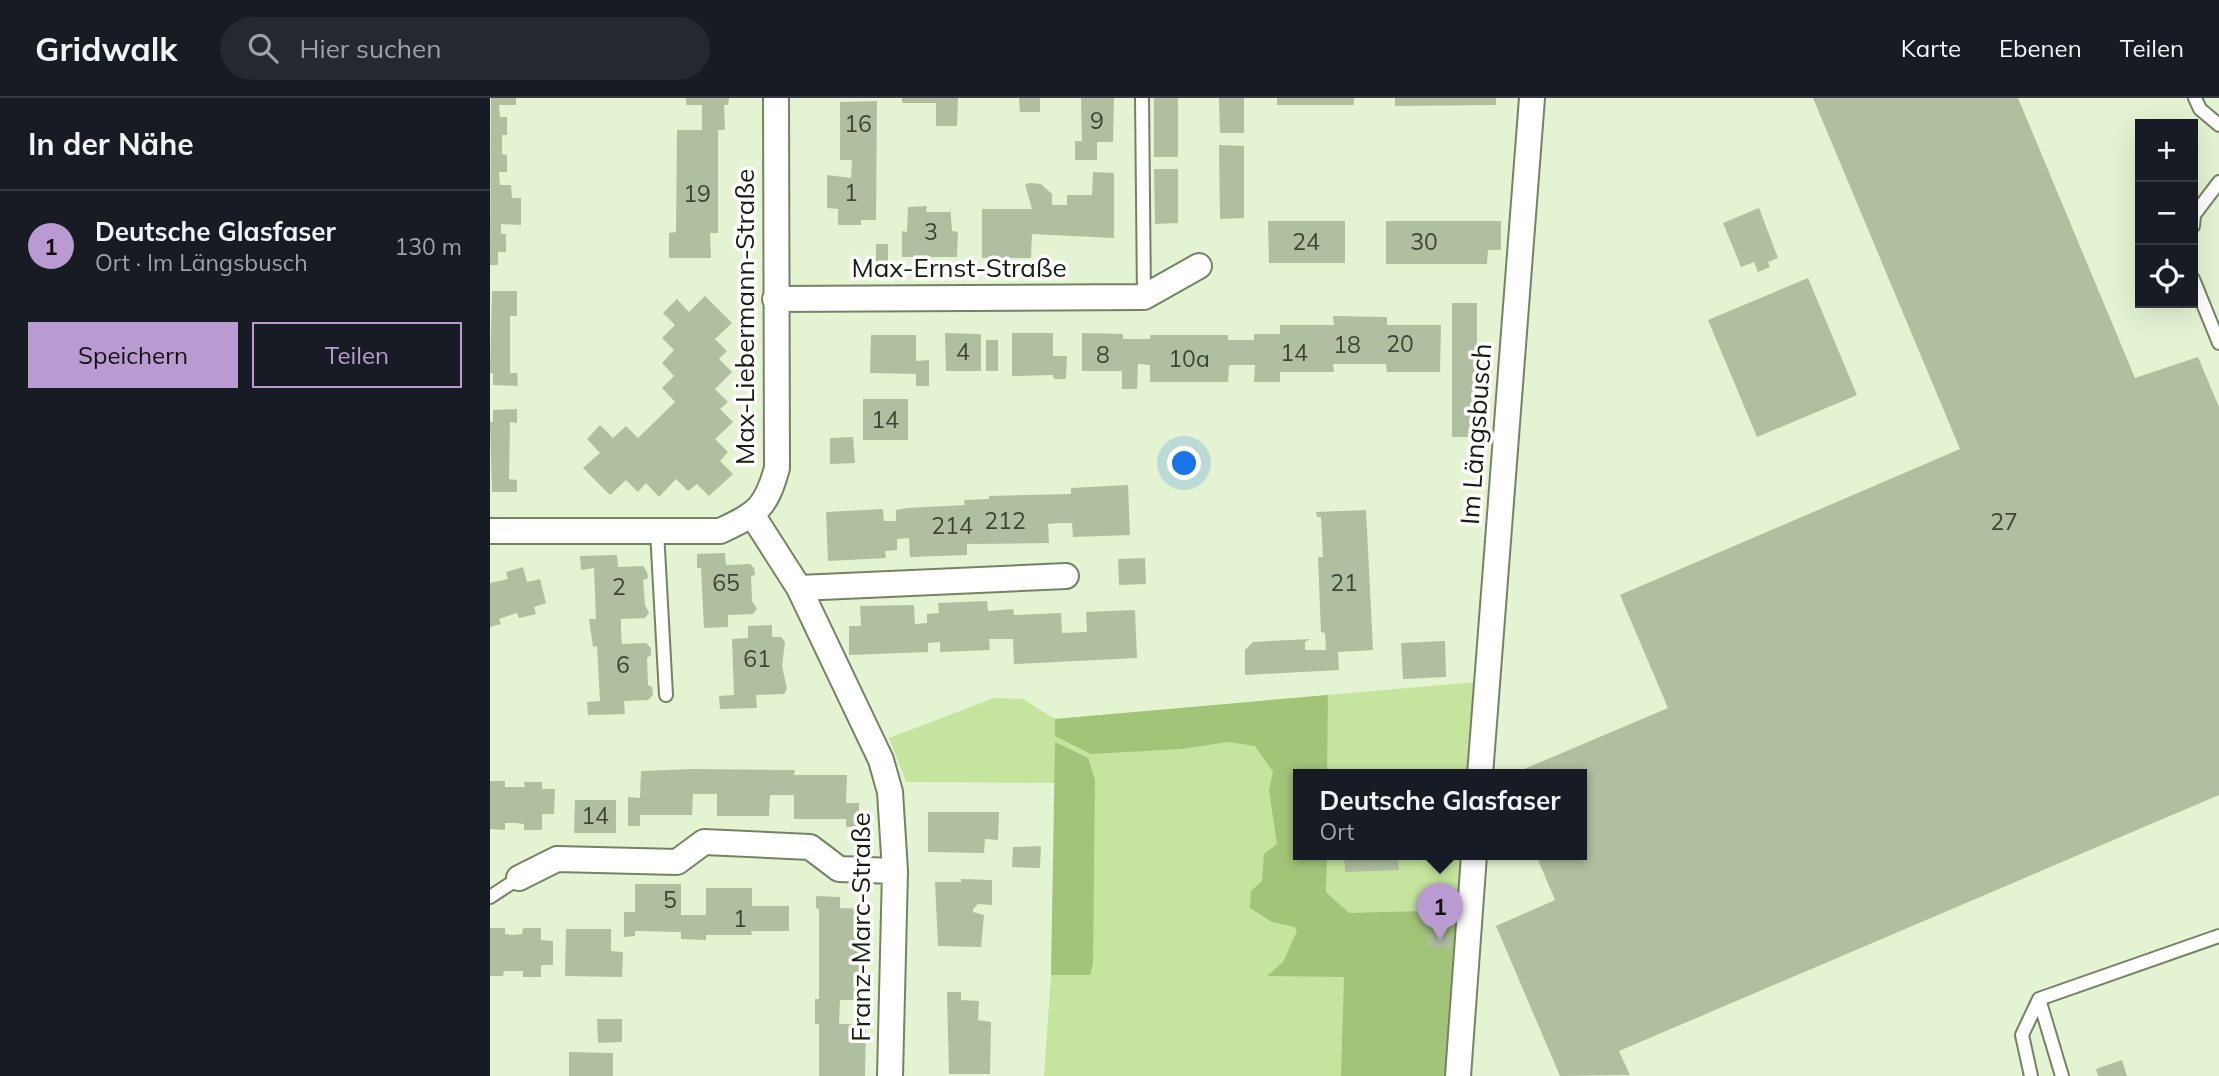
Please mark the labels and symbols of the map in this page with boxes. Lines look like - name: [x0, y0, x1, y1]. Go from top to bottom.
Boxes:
- house number: 9: [1090, 106, 1104, 135]
- house number: 16: [844, 109, 872, 138]
- street label: Max-Liebermann-Straße: [728, 169, 761, 465]
- house number: 1: [844, 178, 858, 207]
- house number: 19: [683, 179, 711, 208]
- house number: 3: [924, 217, 938, 246]
- house number: 24: [1292, 227, 1320, 256]
- house number: 30: [1410, 227, 1438, 256]
- street label: Max-Ernst-Straße: [851, 251, 1067, 284]
- house number: 20: [1386, 329, 1414, 358]
- house number: 18: [1333, 330, 1361, 359]
- house number: 4: [956, 337, 970, 366]
- house number: 14: [1280, 338, 1308, 367]
- house number: 8: [1096, 340, 1110, 369]
- street label: Im Längsbusch: [1453, 342, 1498, 526]
- house number: 10a: [1168, 344, 1210, 373]
- house number: 14: [871, 405, 899, 434]
- your location: [1167, 446, 1201, 480]
- house number: 212: [984, 506, 1026, 535]
- house number: 27: [1990, 507, 2018, 536]
- house number: 214: [931, 511, 973, 540]
- house number: 65: [712, 568, 740, 597]
- house number: 21: [1330, 568, 1358, 597]
- house number: 2: [612, 572, 626, 601]
- house number: 61: [743, 644, 771, 673]
- house number: 6: [616, 650, 630, 679]
- house number: 14: [581, 801, 609, 830]
- street label: Franz-Marc-Straße: [844, 812, 877, 1042]
- pin: 1: [1417, 883, 1463, 941]
- house number: 5: [663, 885, 677, 914]
- house number: 1: [733, 904, 747, 933]

